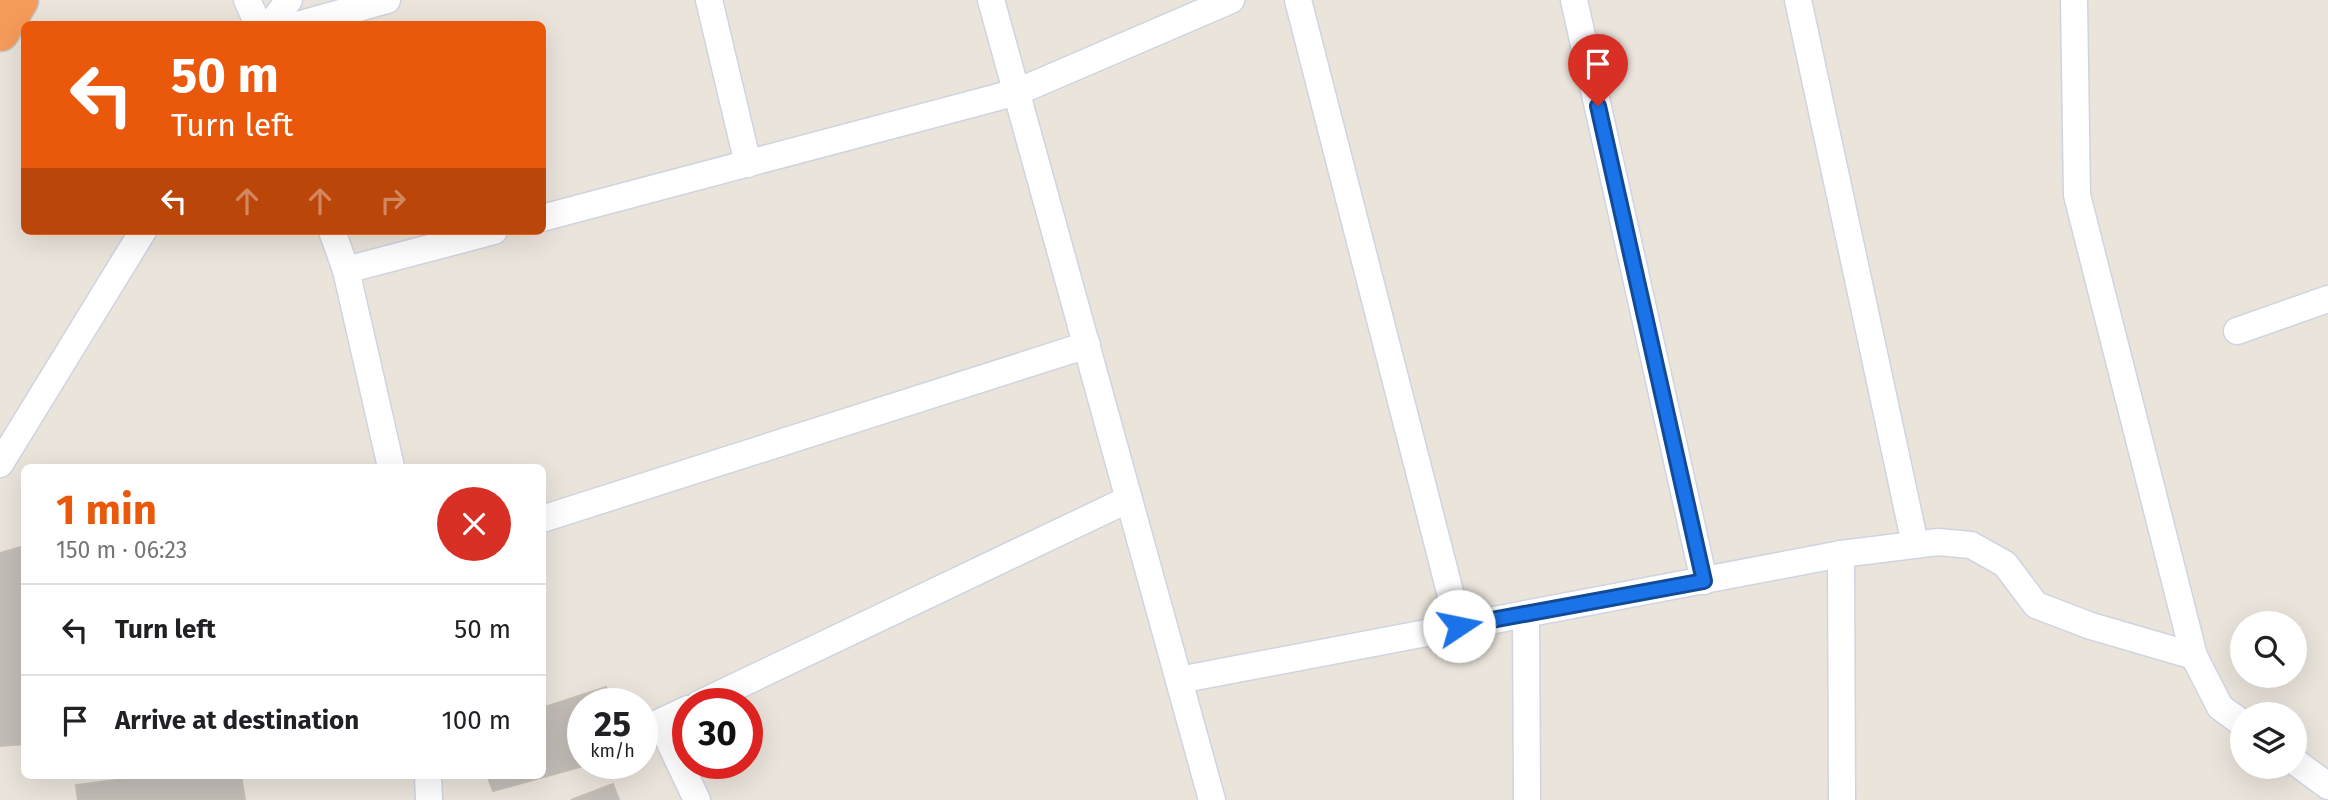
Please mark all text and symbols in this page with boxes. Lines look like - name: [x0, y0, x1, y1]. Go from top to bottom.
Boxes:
- pin: [1568, 34, 1628, 106]
- icon: arrive: [1579, 45, 1617, 83]
- text: 50 m: [171, 46, 279, 105]
- icon: left: [56, 49, 147, 140]
- text: Turn left: [171, 106, 293, 144]
- icon: left: [155, 182, 193, 220]
- icon: ahead: [228, 182, 266, 220]
- icon: ahead: [301, 182, 339, 220]
- icon: right: [374, 182, 412, 220]
- text: 1 min: [56, 485, 157, 535]
- button: close: [437, 487, 511, 561]
- text: 150 m · 06:23: [56, 536, 187, 564]
- position arrow: [1422, 589, 1496, 663]
- icon: left: [56, 611, 94, 649]
- map controls: [2230, 611, 2307, 779]
- button: search: [2230, 611, 2307, 688]
- text: Turn left: [115, 614, 216, 645]
- text: 50 m: [454, 614, 511, 645]
- speed limit sign: 30: [672, 688, 763, 779]
- icon: arrive: [56, 702, 94, 740]
- button: layers: [2230, 702, 2307, 779]
- text: 25: [594, 703, 631, 745]
- text: Arrive at destination: [115, 705, 359, 736]
- text: 100 m: [442, 705, 511, 736]
- text: km/h: [590, 740, 635, 762]

